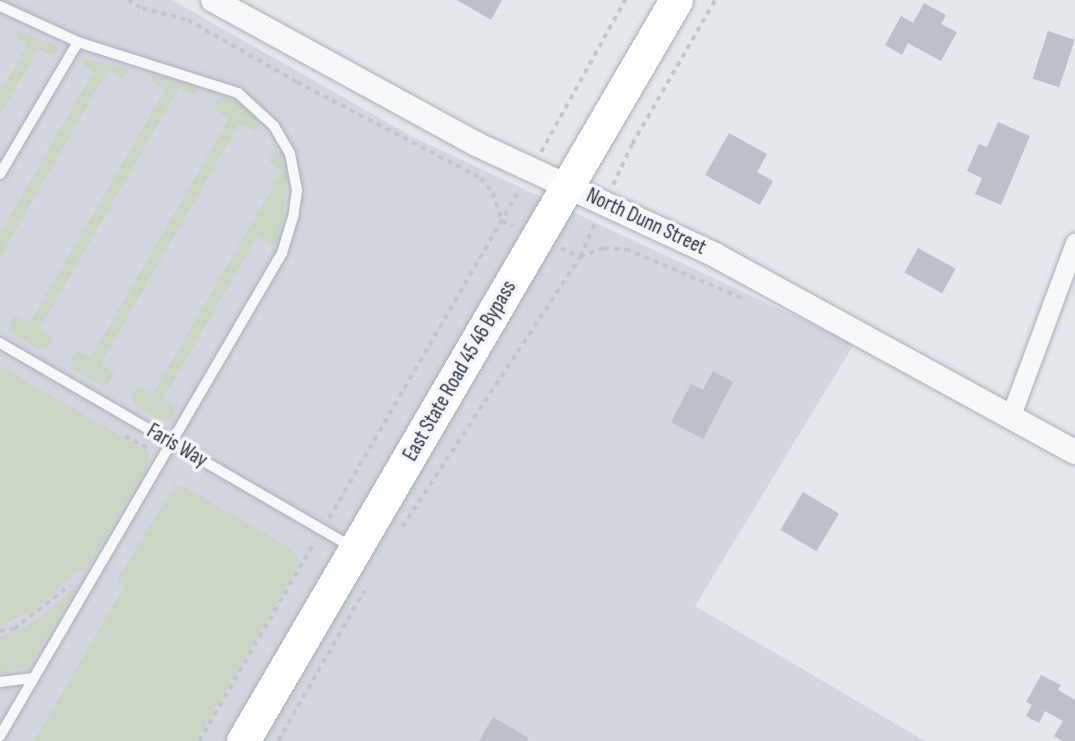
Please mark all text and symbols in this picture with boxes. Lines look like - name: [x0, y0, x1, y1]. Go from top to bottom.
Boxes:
- street label: North Dunn Street: [582, 183, 710, 261]
- street label: East State Road 45 46 Bypass: [398, 276, 522, 466]
- street label: Faris Way: [142, 419, 212, 473]

